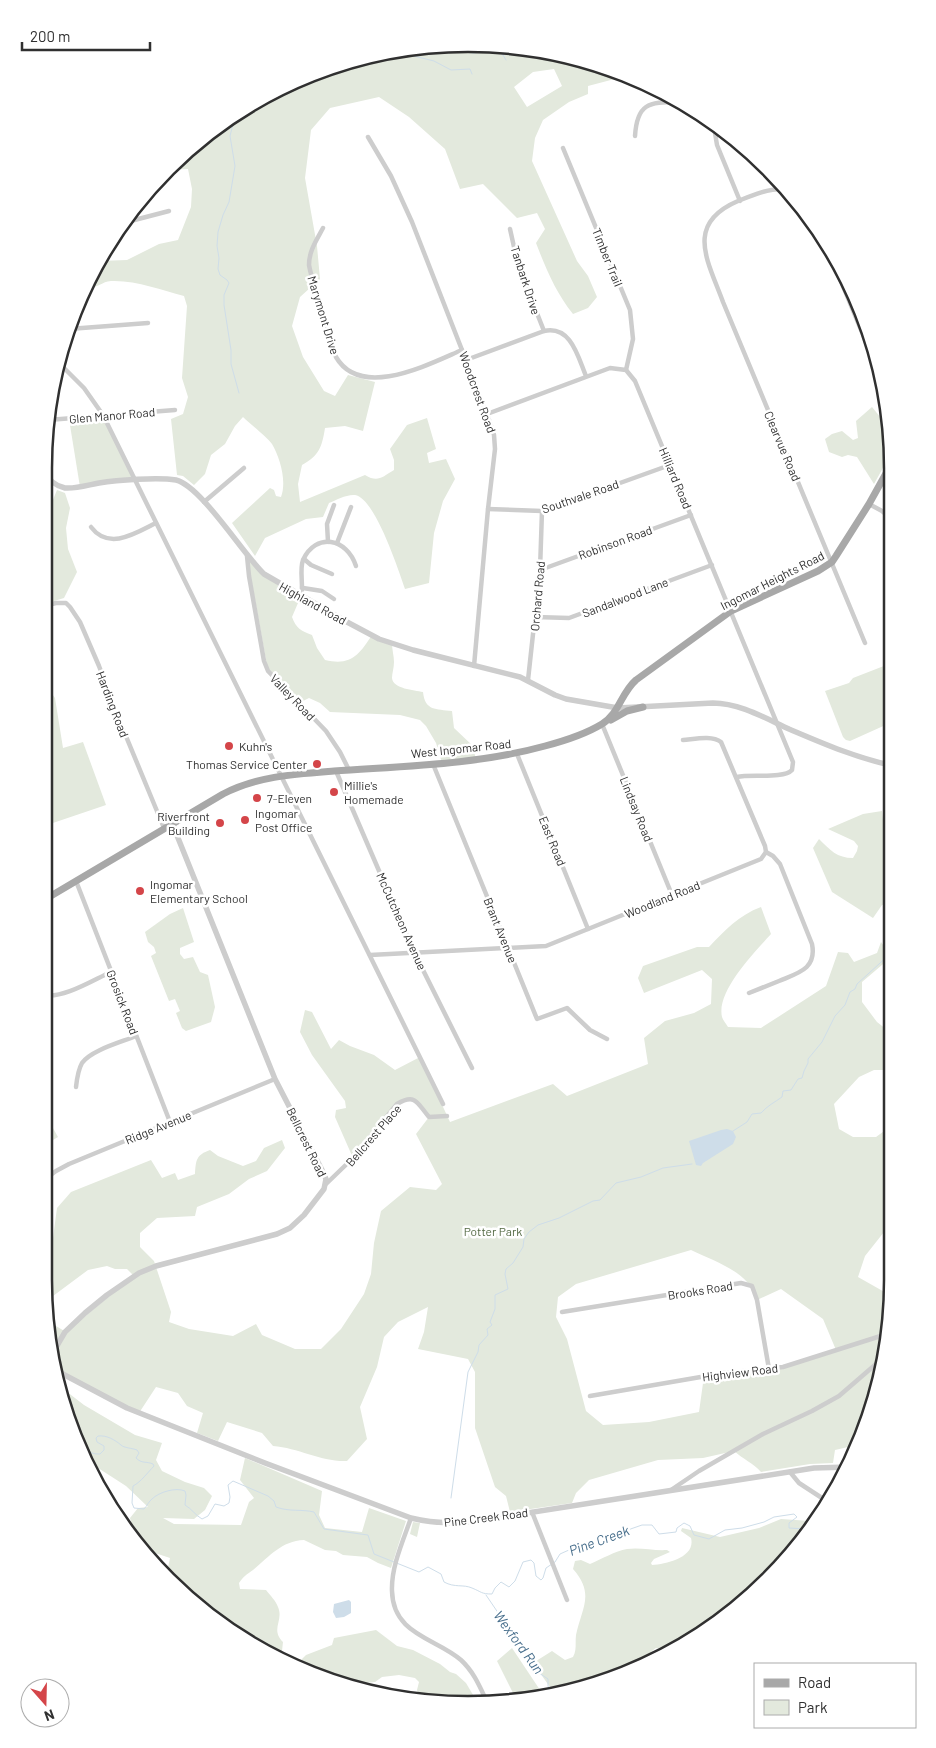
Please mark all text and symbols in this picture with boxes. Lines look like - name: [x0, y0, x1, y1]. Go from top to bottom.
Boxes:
- scale bar: [22, 20, 150, 52]
- text: 200 m: [30, 27, 70, 45]
- street label: Timber Trail: [590, 226, 626, 288]
- street label: Tanbark Drive: [508, 244, 544, 316]
- street label: Marymont Drive: [305, 274, 343, 356]
- street label: Woodcrest Road: [457, 349, 499, 435]
- street label: Glen Manor Road: [68, 404, 156, 426]
- street label: Clearvue Road: [762, 409, 804, 483]
- street label: Hilliard Road: [657, 445, 695, 511]
- street label: Southvale Road: [540, 476, 620, 516]
- street label: Robinson Road: [576, 522, 654, 562]
- street label: Ingomar Heights Road: [718, 548, 826, 612]
- street label: Orchard Road: [527, 560, 547, 632]
- street label: Sandalwood Lane: [580, 574, 670, 620]
- street label: Highland Road: [277, 579, 349, 627]
- street label: Harding Road: [94, 669, 132, 739]
- street label: Valley Road: [268, 671, 318, 723]
- street label: West Ingomar Road: [410, 736, 512, 760]
- place label: Kuhn's: [239, 739, 273, 753]
- marker: Kuhn's: [223, 740, 235, 752]
- place label: Thomas Service Center: [186, 757, 308, 771]
- marker: Thomas Service Center: [311, 758, 323, 770]
- street label: Lindsay Road: [618, 774, 656, 844]
- place label: Millie's Homemade: [344, 778, 404, 806]
- marker: Millie's Homemade: [328, 786, 340, 798]
- place label: 7-Eleven: [267, 791, 312, 805]
- marker: 7-Eleven: [251, 792, 263, 804]
- place label: Ingomar Post Office: [255, 806, 312, 834]
- place label: Riverfront Building: [157, 809, 210, 837]
- marker: Ingomar Post Office: [239, 814, 251, 826]
- street label: East Road: [537, 814, 569, 868]
- marker: Riverfront Building: [214, 817, 226, 829]
- street label: McCutcheon Avenue: [374, 870, 430, 972]
- place label: Ingomar Elementary School: [150, 877, 248, 905]
- street label: Woodland Road: [622, 877, 702, 921]
- marker: Ingomar Elementary School: [134, 885, 146, 897]
- street label: Brant Avenue: [482, 895, 520, 965]
- street label: Grosick Road: [104, 968, 142, 1036]
- street label: Bellcrest Place: [342, 1101, 404, 1169]
- street label: Bellcrest Road: [284, 1105, 330, 1179]
- street label: Ridge Avenue: [123, 1107, 193, 1147]
- park label: Potter Park: [464, 1224, 522, 1238]
- street label: Brooks Road: [667, 1278, 733, 1302]
- street label: Highview Road: [701, 1360, 779, 1384]
- street label: Pine Creek Road: [443, 1505, 529, 1529]
- water label: Pine Creek: [566, 1521, 632, 1559]
- water label: Wexford Run: [490, 1607, 548, 1677]
- legend: [754, 1663, 916, 1728]
- text: Road: [798, 1673, 831, 1691]
- north arrow: [20, 1678, 70, 1728]
- text: Park: [798, 1698, 828, 1716]
- text: N: [42, 1706, 57, 1725]

